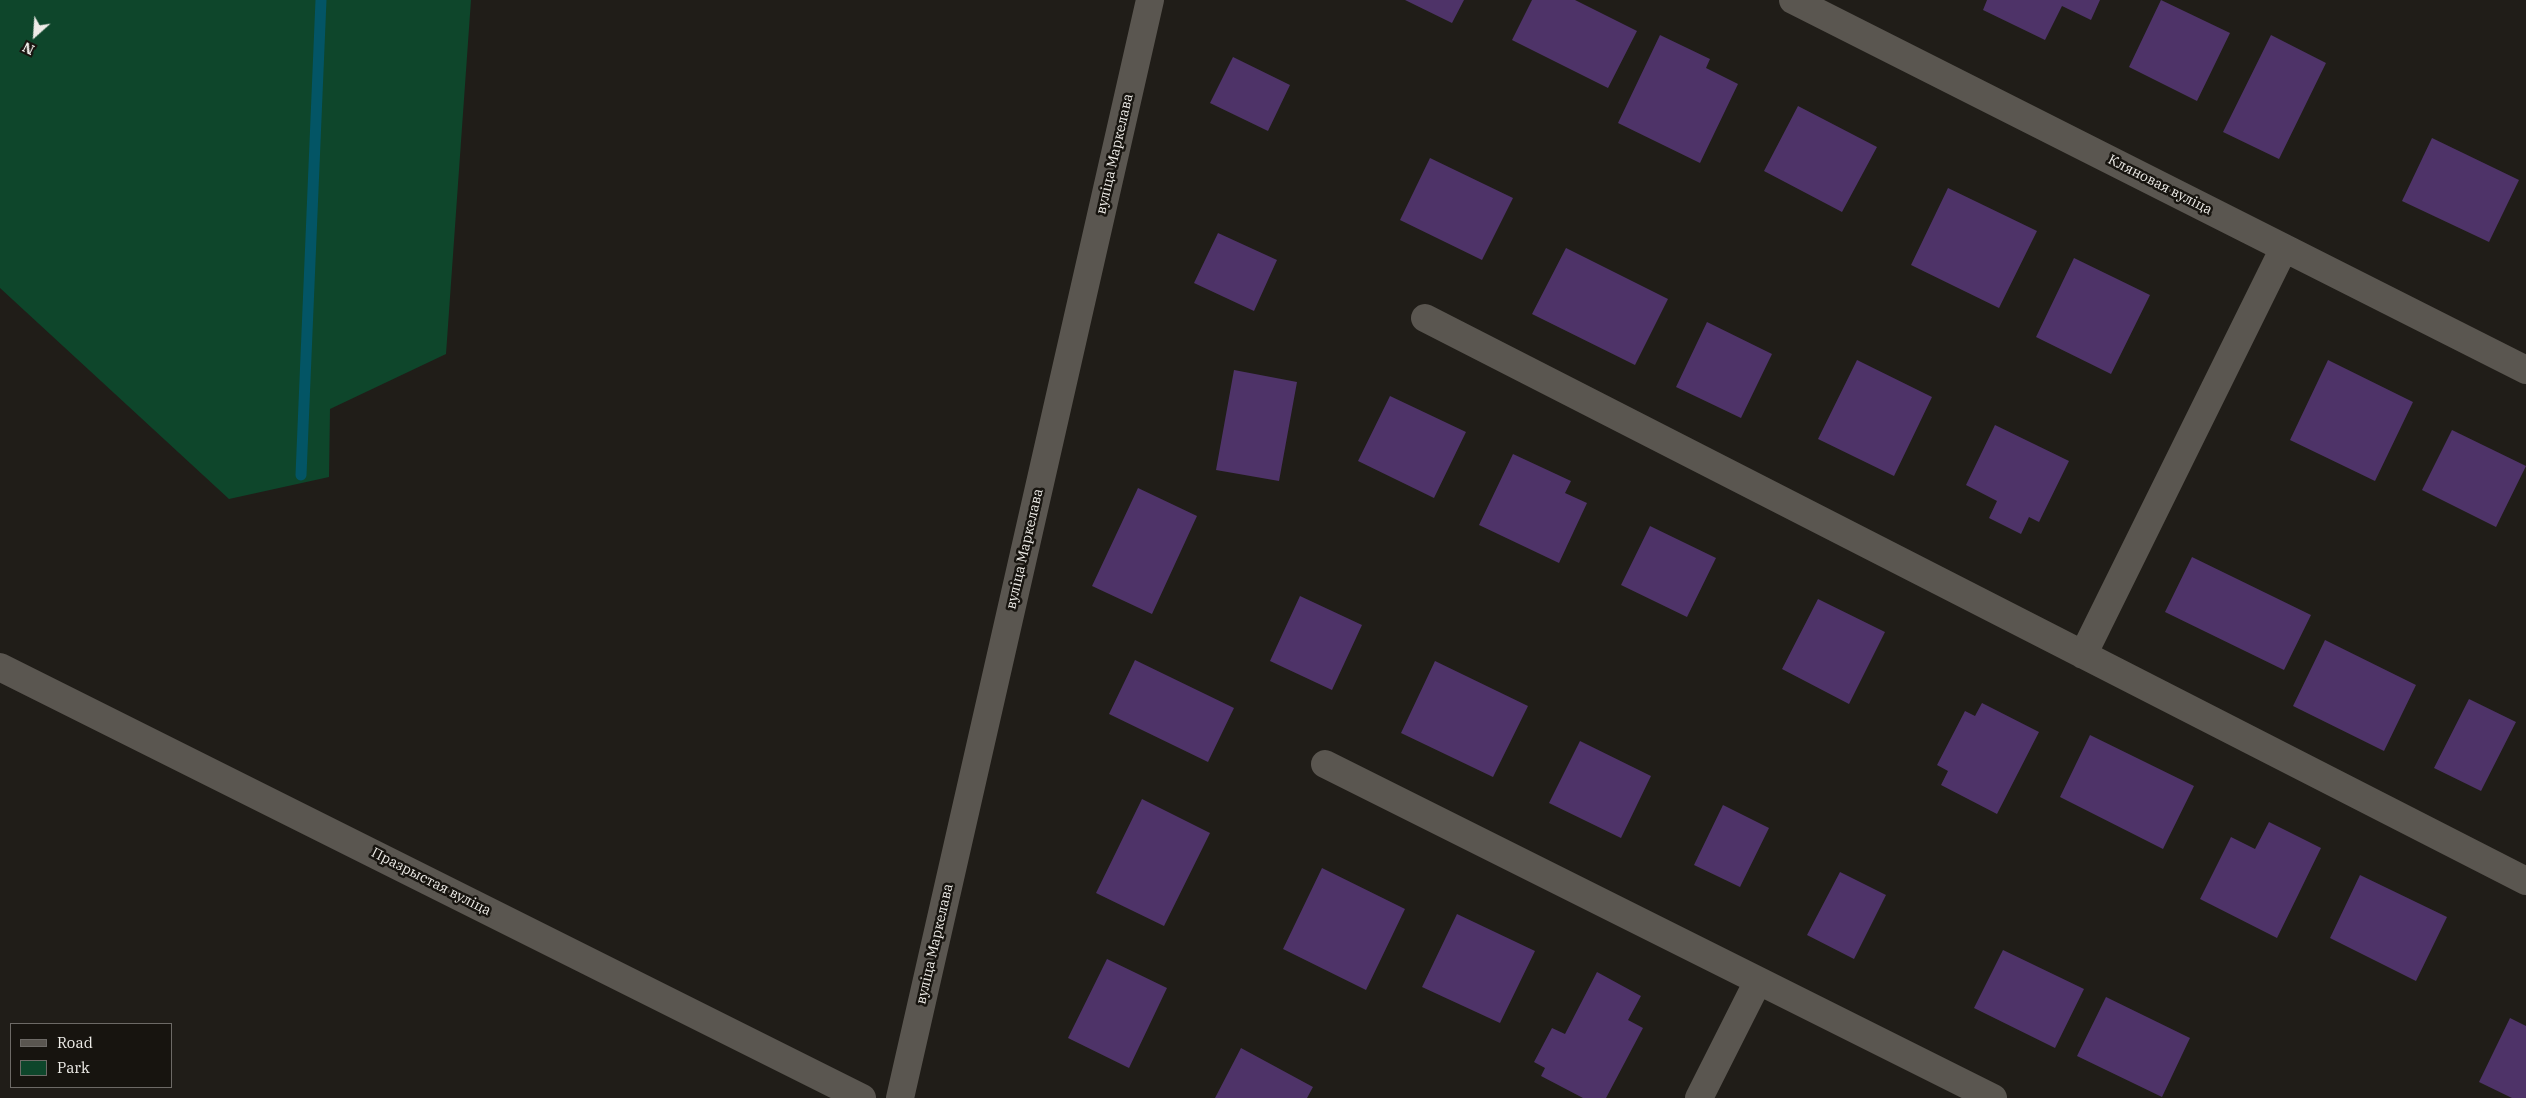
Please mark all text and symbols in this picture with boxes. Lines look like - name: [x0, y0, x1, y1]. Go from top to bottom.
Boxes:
- north arrow: [10, 10, 60, 60]
- text: N: [20, 38, 37, 59]
- street label: вуліца Маркелава: [1093, 92, 1137, 216]
- street label: Кляновая вуліца: [2105, 151, 2215, 219]
- street label: вуліца Маркелава: [1003, 487, 1047, 611]
- street label: Празрыстая вуліца: [368, 845, 494, 919]
- street label: вуліца Маркелава: [913, 882, 957, 1006]
- legend: [10, 1023, 172, 1088]
- text: Road: [57, 1033, 93, 1052]
- text: Park: [57, 1058, 90, 1077]

